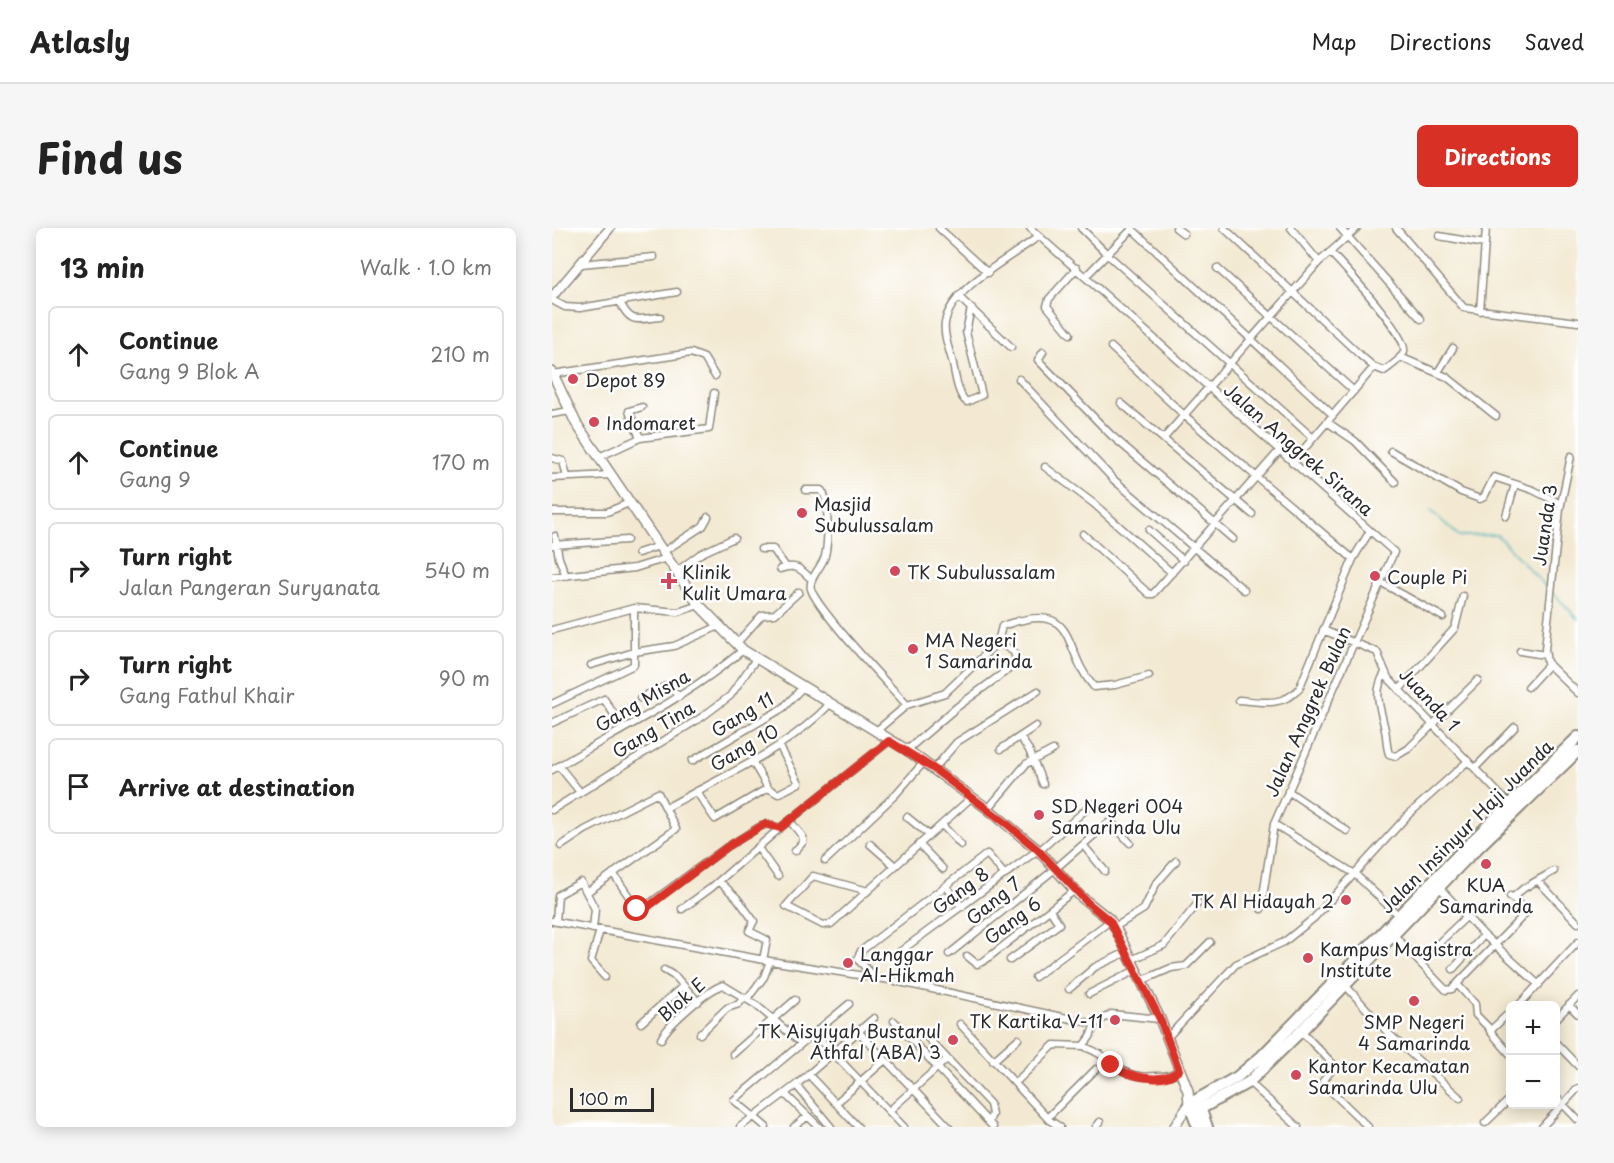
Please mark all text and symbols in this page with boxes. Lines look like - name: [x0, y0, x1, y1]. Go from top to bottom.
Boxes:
- text: Atlasly: [30, 20, 130, 63]
- text: Map: [1311, 25, 1356, 57]
- text: Directions: [1389, 25, 1491, 57]
- text: Saved: [1524, 25, 1584, 57]
- text: Find us: [36, 125, 183, 188]
- button: Directions: [1417, 125, 1578, 187]
- text: 13 min: [60, 248, 145, 287]
- text: Walk · 1.0 km: [360, 252, 492, 282]
- text: Continue: [119, 323, 218, 356]
- icon: ahead: [62, 338, 95, 371]
- text: 210 m: [431, 339, 490, 369]
- text: Gang 9 Blok A: [119, 356, 260, 386]
- place label: Depot 89: [585, 366, 665, 393]
- marker: Depot 89: [566, 372, 580, 386]
- street label: Jalan Anggrek Sirana: [1218, 376, 1380, 522]
- place label: Indomaret: [606, 409, 696, 436]
- marker: Indomaret: [587, 415, 601, 429]
- text: Continue: [119, 431, 218, 464]
- icon: ahead: [62, 446, 95, 479]
- text: 170 m: [432, 447, 490, 477]
- text: Gang 9: [119, 464, 191, 494]
- street label: Juanda 3: [1525, 482, 1563, 568]
- place label: Masjid Subulussalam: [814, 490, 934, 538]
- marker: Masjid Subulussalam: [795, 506, 809, 520]
- text: Turn right: [119, 539, 232, 572]
- icon: right: [62, 554, 95, 587]
- text: 540 m: [424, 555, 490, 585]
- place label: Klinik Kulit Umara: [682, 558, 787, 606]
- place label: TK Subulussalam: [907, 558, 1056, 585]
- place label: Couple Pi: [1387, 563, 1467, 590]
- marker: TK Subulussalam: [888, 564, 902, 578]
- marker: Couple Pi: [1368, 569, 1382, 583]
- text: Jalan Pangeran Suryanata: [119, 572, 380, 602]
- marker: Klinik Kulit Umara: [660, 572, 678, 590]
- street label: Jalan Anggrek Bulan: [1257, 621, 1357, 801]
- place label: MA Negeri 1 Samarinda: [925, 626, 1032, 674]
- marker: MA Negeri 1 Samarinda: [906, 642, 920, 656]
- text: Turn right: [119, 647, 232, 680]
- street label: Juanda 1: [1393, 661, 1467, 737]
- icon: right: [62, 662, 95, 695]
- street label: Gang Misna: [590, 662, 695, 738]
- text: 90 m: [439, 663, 490, 693]
- text: Gang Fathul Khair: [119, 680, 294, 710]
- street label: Gang 11: [706, 685, 778, 743]
- street label: Gang Tina: [607, 693, 700, 764]
- street label: Gang 10: [705, 717, 783, 777]
- street label: Jalan Insinyur Haji Juanda: [1373, 732, 1560, 919]
- icon: arrive: [62, 770, 95, 803]
- text: Arrive at destination: [119, 770, 355, 803]
- place label: SD Negeri 004 Samarinda Ulu: [1051, 792, 1183, 840]
- marker: SD Negeri 004 Samarinda Ulu: [1032, 808, 1046, 822]
- marker: KUA Samarinda: [1479, 857, 1493, 871]
- street label: Gang 8: [926, 860, 994, 920]
- street label: Gang 7: [960, 869, 1026, 931]
- place label: KUA Samarinda: [1439, 871, 1533, 919]
- place label: TK Al Hidayah 2: [1191, 887, 1334, 914]
- street label: Gang 6: [978, 890, 1046, 950]
- marker: TK Al Hidayah 2: [1339, 893, 1353, 907]
- route start: [623, 895, 649, 921]
- place label: Kampus Magistra Institute: [1320, 935, 1472, 983]
- place label: Langgar Al-Hikmah: [860, 940, 955, 988]
- marker: Kampus Magistra Institute: [1301, 951, 1315, 965]
- marker: Langgar Al-Hikmah: [841, 956, 855, 970]
- street label: Blok E: [651, 971, 711, 1027]
- marker: SMP Negeri 4 Samarinda: [1407, 994, 1421, 1008]
- map controls: [1506, 1001, 1560, 1109]
- button: +: [1506, 1001, 1560, 1055]
- place label: TK Kartika V-11: [970, 1007, 1103, 1034]
- place label: SMP Negeri 4 Samarinda: [1358, 1008, 1470, 1056]
- marker: TK Kartika V-11: [1108, 1013, 1122, 1027]
- place label: TK Aisyiyah Bustanul Athfal (ABA) 3: [758, 1017, 941, 1065]
- marker: TK Aisyiyah Bustanul Athfal (ABA) 3: [946, 1033, 960, 1047]
- route end: [1097, 1051, 1123, 1077]
- place label: Kantor Kecamatan Samarinda Ulu: [1308, 1052, 1470, 1100]
- button: −: [1506, 1055, 1560, 1109]
- marker: Kantor Kecamatan Samarinda Ulu: [1289, 1068, 1303, 1082]
- scale bar: [570, 1085, 654, 1112]
- text: 100 m: [579, 1086, 628, 1110]

